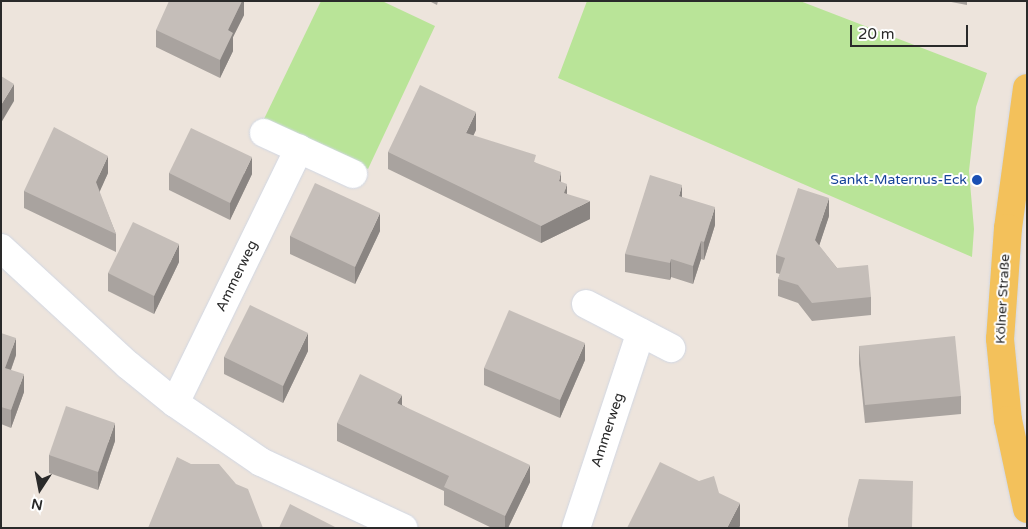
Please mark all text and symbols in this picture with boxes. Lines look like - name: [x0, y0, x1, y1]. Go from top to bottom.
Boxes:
- scale bar: [853, 15, 970, 47]
- text: 20 m: [858, 25, 895, 43]
- place label: Sankt-Maternus-Eck: [830, 172, 967, 188]
- marker: Sankt-Maternus-Eck: [971, 174, 983, 186]
- street label: Ammerweg: [213, 238, 261, 314]
- street label: Kölner Straße: [992, 254, 1014, 344]
- street label: Ammerweg: [588, 391, 628, 469]
- north arrow: [15, 464, 65, 514]
- text: N: [30, 495, 44, 514]

